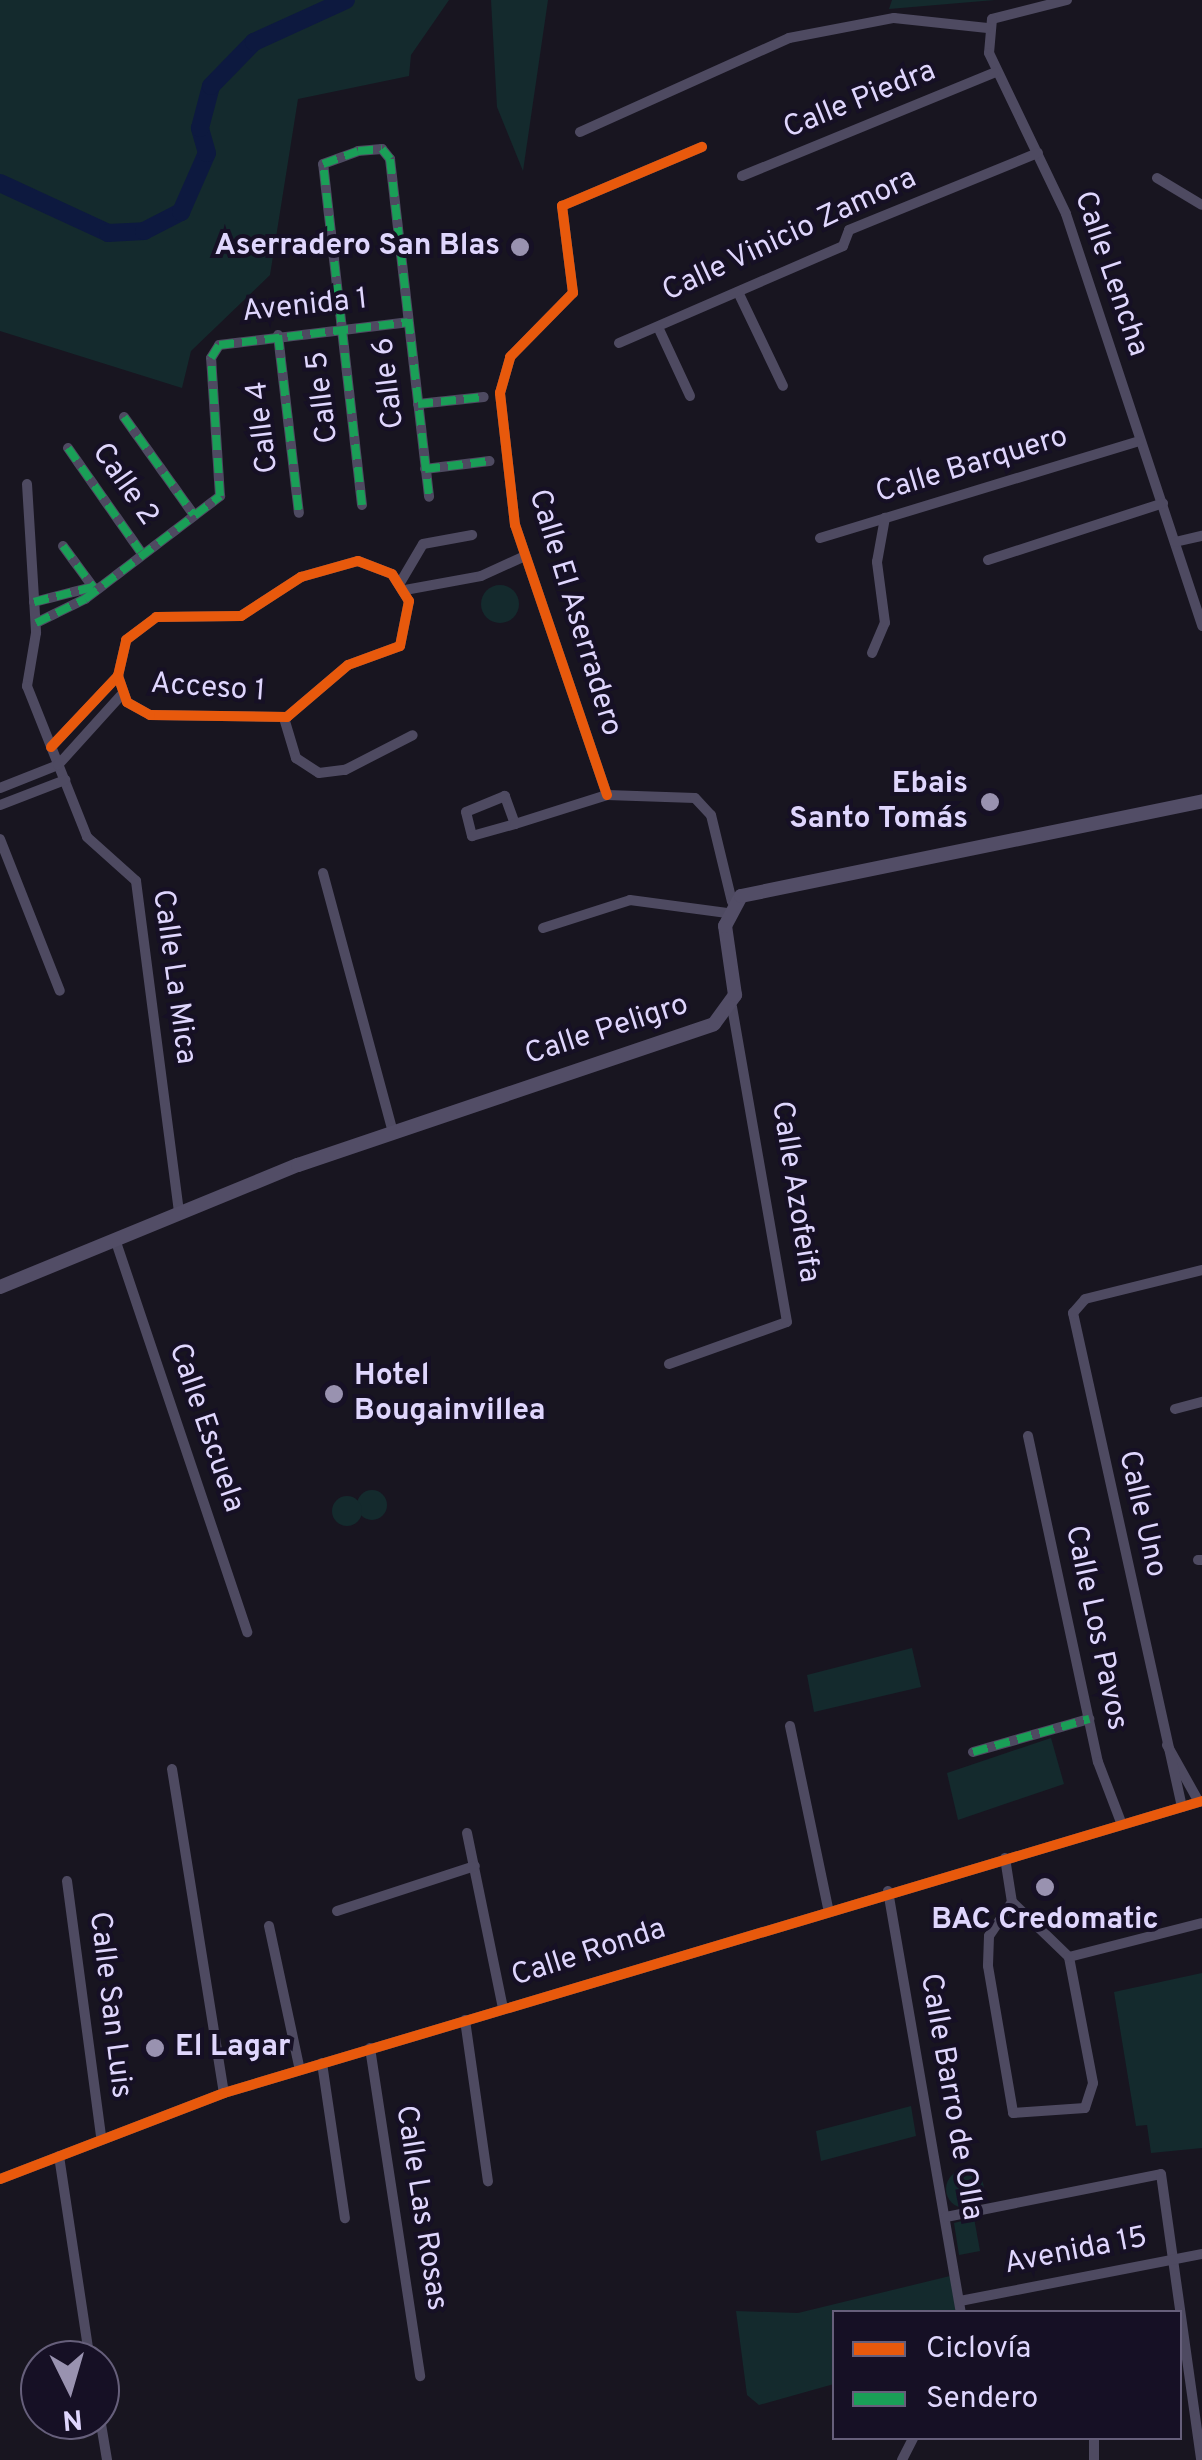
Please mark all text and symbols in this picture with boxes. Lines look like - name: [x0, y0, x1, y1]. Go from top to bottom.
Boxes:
- street label: Calle Piedra: [779, 54, 941, 148]
- street label: Calle Vinicio Zamora: [657, 161, 923, 311]
- street label: Calle Lencha: [1065, 187, 1155, 361]
- place label: Aserradero San Blas: [215, 229, 500, 265]
- marker: Aserradero San Blas: [509, 236, 531, 258]
- street label: Avenida 1: [241, 283, 369, 331]
- street label: Calle 6: [367, 335, 413, 431]
- street label: Calle 5: [300, 349, 348, 445]
- street label: Calle 4: [240, 379, 288, 475]
- street label: Calle Barquero: [872, 420, 1072, 512]
- street label: Calle 2: [83, 437, 165, 533]
- street label: Calle El Aserradero: [519, 485, 629, 741]
- street label: Acceso 1: [149, 667, 267, 711]
- place label: Ebais Santo Tomás: [789, 767, 968, 838]
- marker: Ebais Santo Tomás: [977, 789, 1003, 815]
- street label: Calle La Mica: [143, 887, 203, 1067]
- street label: Calle Peligro: [521, 988, 693, 1074]
- street label: Calle Azofeifa: [762, 1098, 826, 1286]
- street label: Calle Escuela: [159, 1339, 251, 1517]
- place label: Hotel Bougainvillea: [354, 1359, 545, 1430]
- marker: Hotel Bougainvillea: [323, 1383, 345, 1405]
- street label: Calle Uno: [1109, 1447, 1173, 1581]
- street label: Calle Los Pavos: [1056, 1522, 1134, 1734]
- marker: BAC Credomatic: [1034, 1876, 1056, 1898]
- place label: BAC Credomatic: [931, 1903, 1159, 1939]
- street label: Calle San Luis: [80, 1910, 138, 2100]
- street label: Calle Ronda: [507, 1912, 671, 1996]
- street label: Calle Barro de Olla: [911, 1971, 989, 2223]
- place label: El Lagar: [175, 2030, 291, 2066]
- marker: El Lagar: [144, 2037, 166, 2059]
- street label: Calle Las Rosas: [386, 2103, 454, 2313]
- street label: Avenida 15: [1002, 2221, 1150, 2283]
- legend: [832, 2310, 1182, 2440]
- text: Ciclovía: [926, 2331, 1031, 2368]
- north arrow: [20, 2340, 120, 2440]
- text: Sendero: [926, 2381, 1038, 2418]
- text: N: [61, 2399, 84, 2437]

